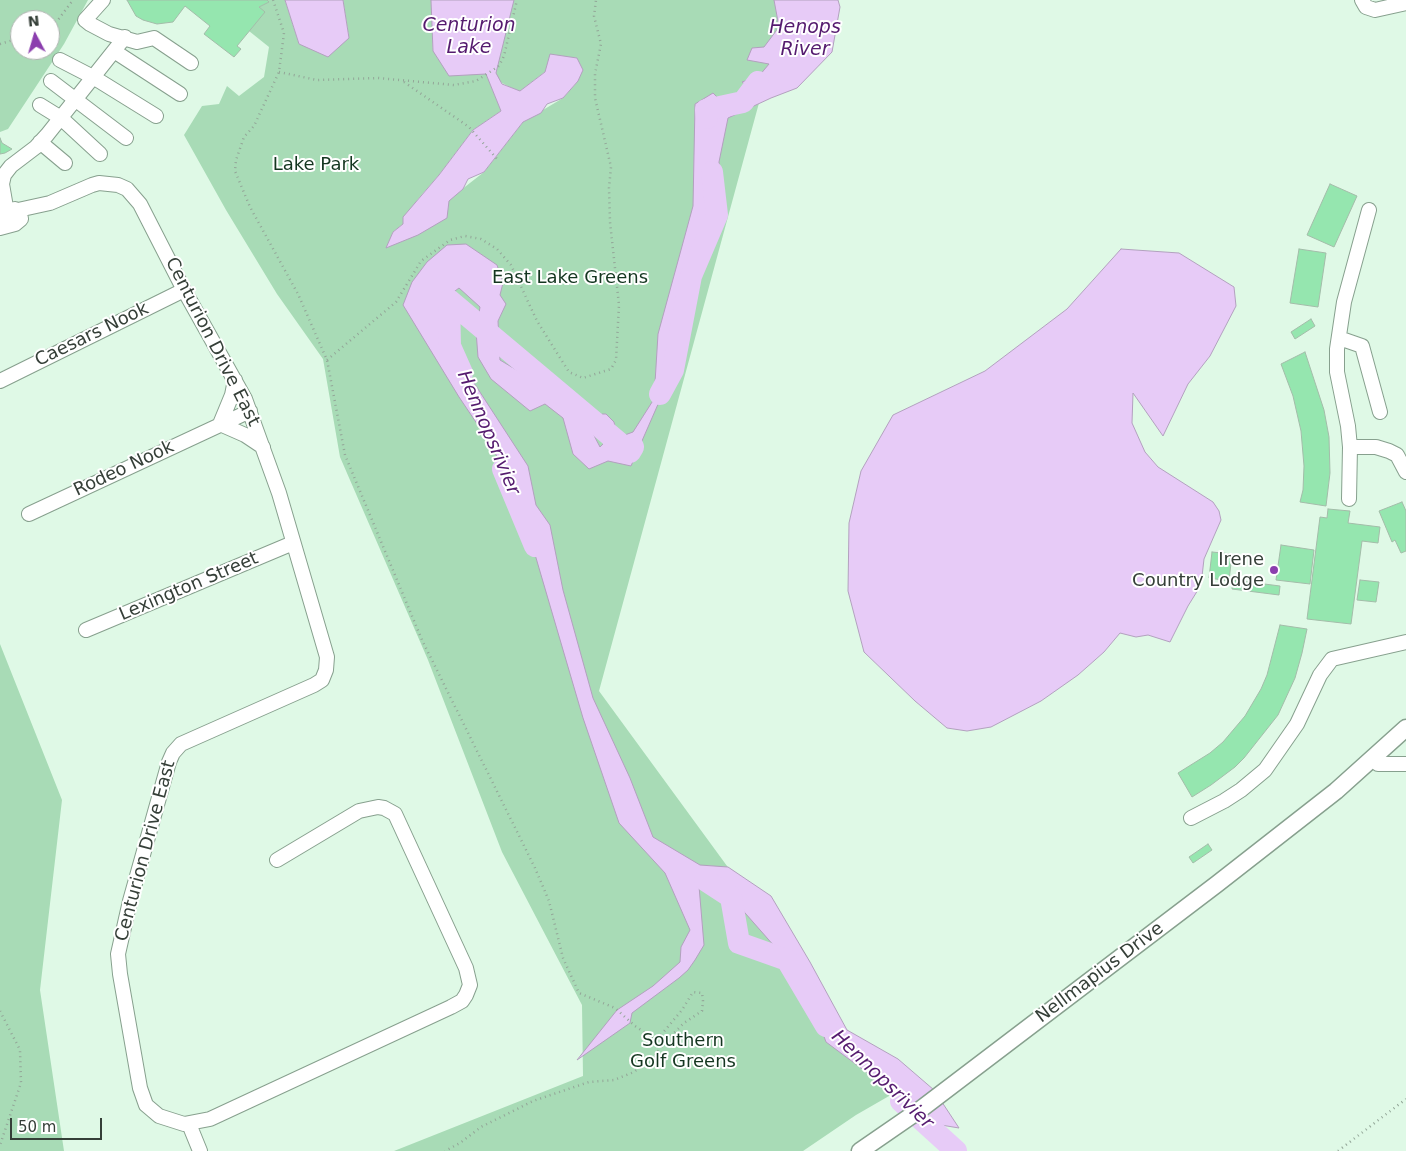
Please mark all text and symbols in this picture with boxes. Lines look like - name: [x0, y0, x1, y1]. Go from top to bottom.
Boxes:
- north arrow: [10, 10, 60, 60]
- text: N: [27, 13, 40, 30]
- water label: Centurion Lake: [422, 15, 516, 59]
- water label: Henops River: [769, 17, 841, 61]
- park label: Lake Park: [273, 154, 359, 176]
- street label: Centurion Drive East: [160, 254, 264, 430]
- park label: East Lake Greens: [492, 267, 648, 289]
- street label: Caesars Nook: [32, 298, 152, 372]
- water label: Hennopsrivier: [452, 367, 524, 499]
- street label: Rodeo Nook: [71, 436, 177, 502]
- street label: Lexington Street: [116, 548, 262, 626]
- place label: Irene Country Lodge: [1132, 549, 1264, 592]
- marker: Irene Country Lodge: [1268, 564, 1280, 576]
- street label: Centurion Drive East: [111, 758, 181, 944]
- street label: Nellmapius Drive: [1032, 918, 1168, 1028]
- water label: Hennopsrivier: [826, 1026, 938, 1134]
- park label: Southern Golf Greens: [630, 1030, 736, 1072]
- scale bar: [12, 1108, 105, 1140]
- text: 50 m: [18, 1118, 56, 1136]

